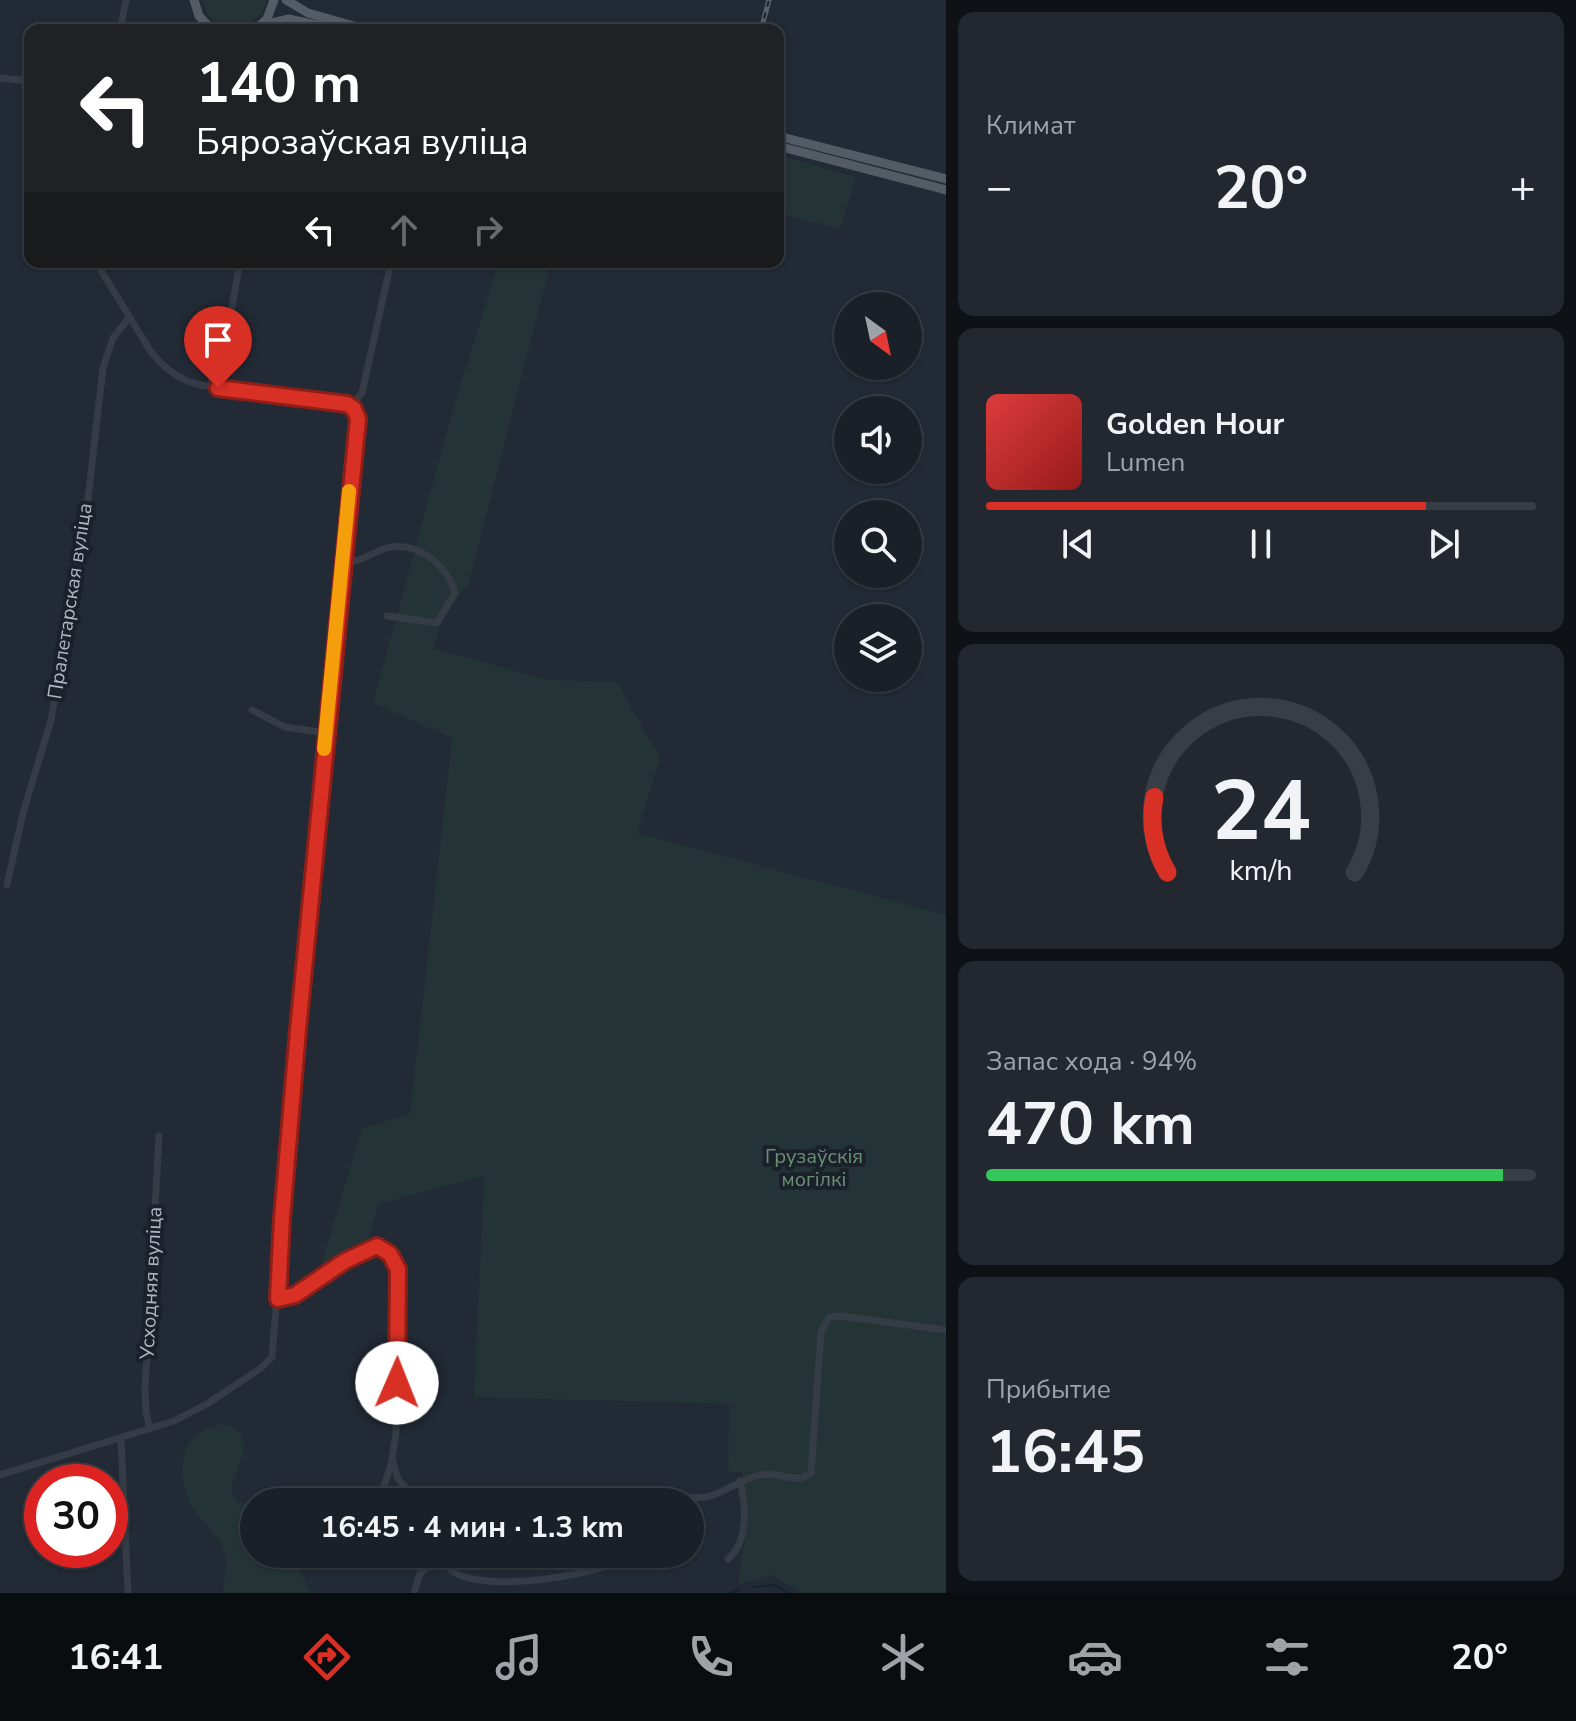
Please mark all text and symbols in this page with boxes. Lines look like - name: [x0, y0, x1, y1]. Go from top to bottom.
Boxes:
- text: 140 m: [196, 45, 361, 122]
- icon: left: [64, 56, 168, 160]
- text: Климат: [986, 108, 1075, 143]
- text: Бярозаўская вуліца: [196, 118, 529, 167]
- text: 20°: [1214, 147, 1308, 229]
- text: −: [986, 158, 1012, 218]
- text: +: [1510, 158, 1536, 218]
- icon: left: [298, 208, 342, 252]
- icon: ahead: [382, 208, 426, 252]
- icon: right: [466, 208, 510, 252]
- north arrow: [834, 292, 922, 380]
- map controls: [834, 292, 922, 692]
- pin: [184, 306, 252, 388]
- icon: arrive: [196, 318, 240, 362]
- button: sound: [834, 396, 922, 484]
- text: Golden Hour: [1106, 404, 1284, 445]
- text: Lumen: [1106, 445, 1185, 480]
- button: search: [834, 500, 922, 588]
- street label: Пралетарская вуліца: [41, 501, 99, 701]
- icon: previous: [1056, 522, 1100, 566]
- icon: pause: [1239, 522, 1283, 566]
- icon: next: [1422, 522, 1466, 566]
- button: layers: [834, 604, 922, 692]
- text: 24: [1211, 754, 1311, 867]
- text: km/h: [1230, 851, 1292, 890]
- text: Запас хода · 94%: [986, 1044, 1197, 1079]
- text: 470 km: [986, 1083, 1195, 1165]
- park label: Грузаўскія могілкі: [765, 1143, 863, 1193]
- street label: Усходняя вуліца: [133, 1206, 168, 1361]
- position arrow: [355, 1341, 439, 1425]
- text: Прибытие: [986, 1372, 1111, 1407]
- text: 16:45: [986, 1411, 1145, 1493]
- speed limit sign: 30: [24, 1464, 128, 1568]
- text: 16:45 · 4 мин · 1.3 km: [320, 1507, 624, 1548]
- icon: directions: [299, 1629, 355, 1685]
- icon: music: [491, 1629, 547, 1685]
- icon: phone: [683, 1629, 739, 1685]
- icon: climate: [875, 1629, 931, 1685]
- icon: car: [1067, 1629, 1123, 1685]
- icon: filters: [1259, 1629, 1315, 1685]
- text: 16:41: [68, 1633, 163, 1682]
- text: 20°: [1451, 1633, 1508, 1682]

